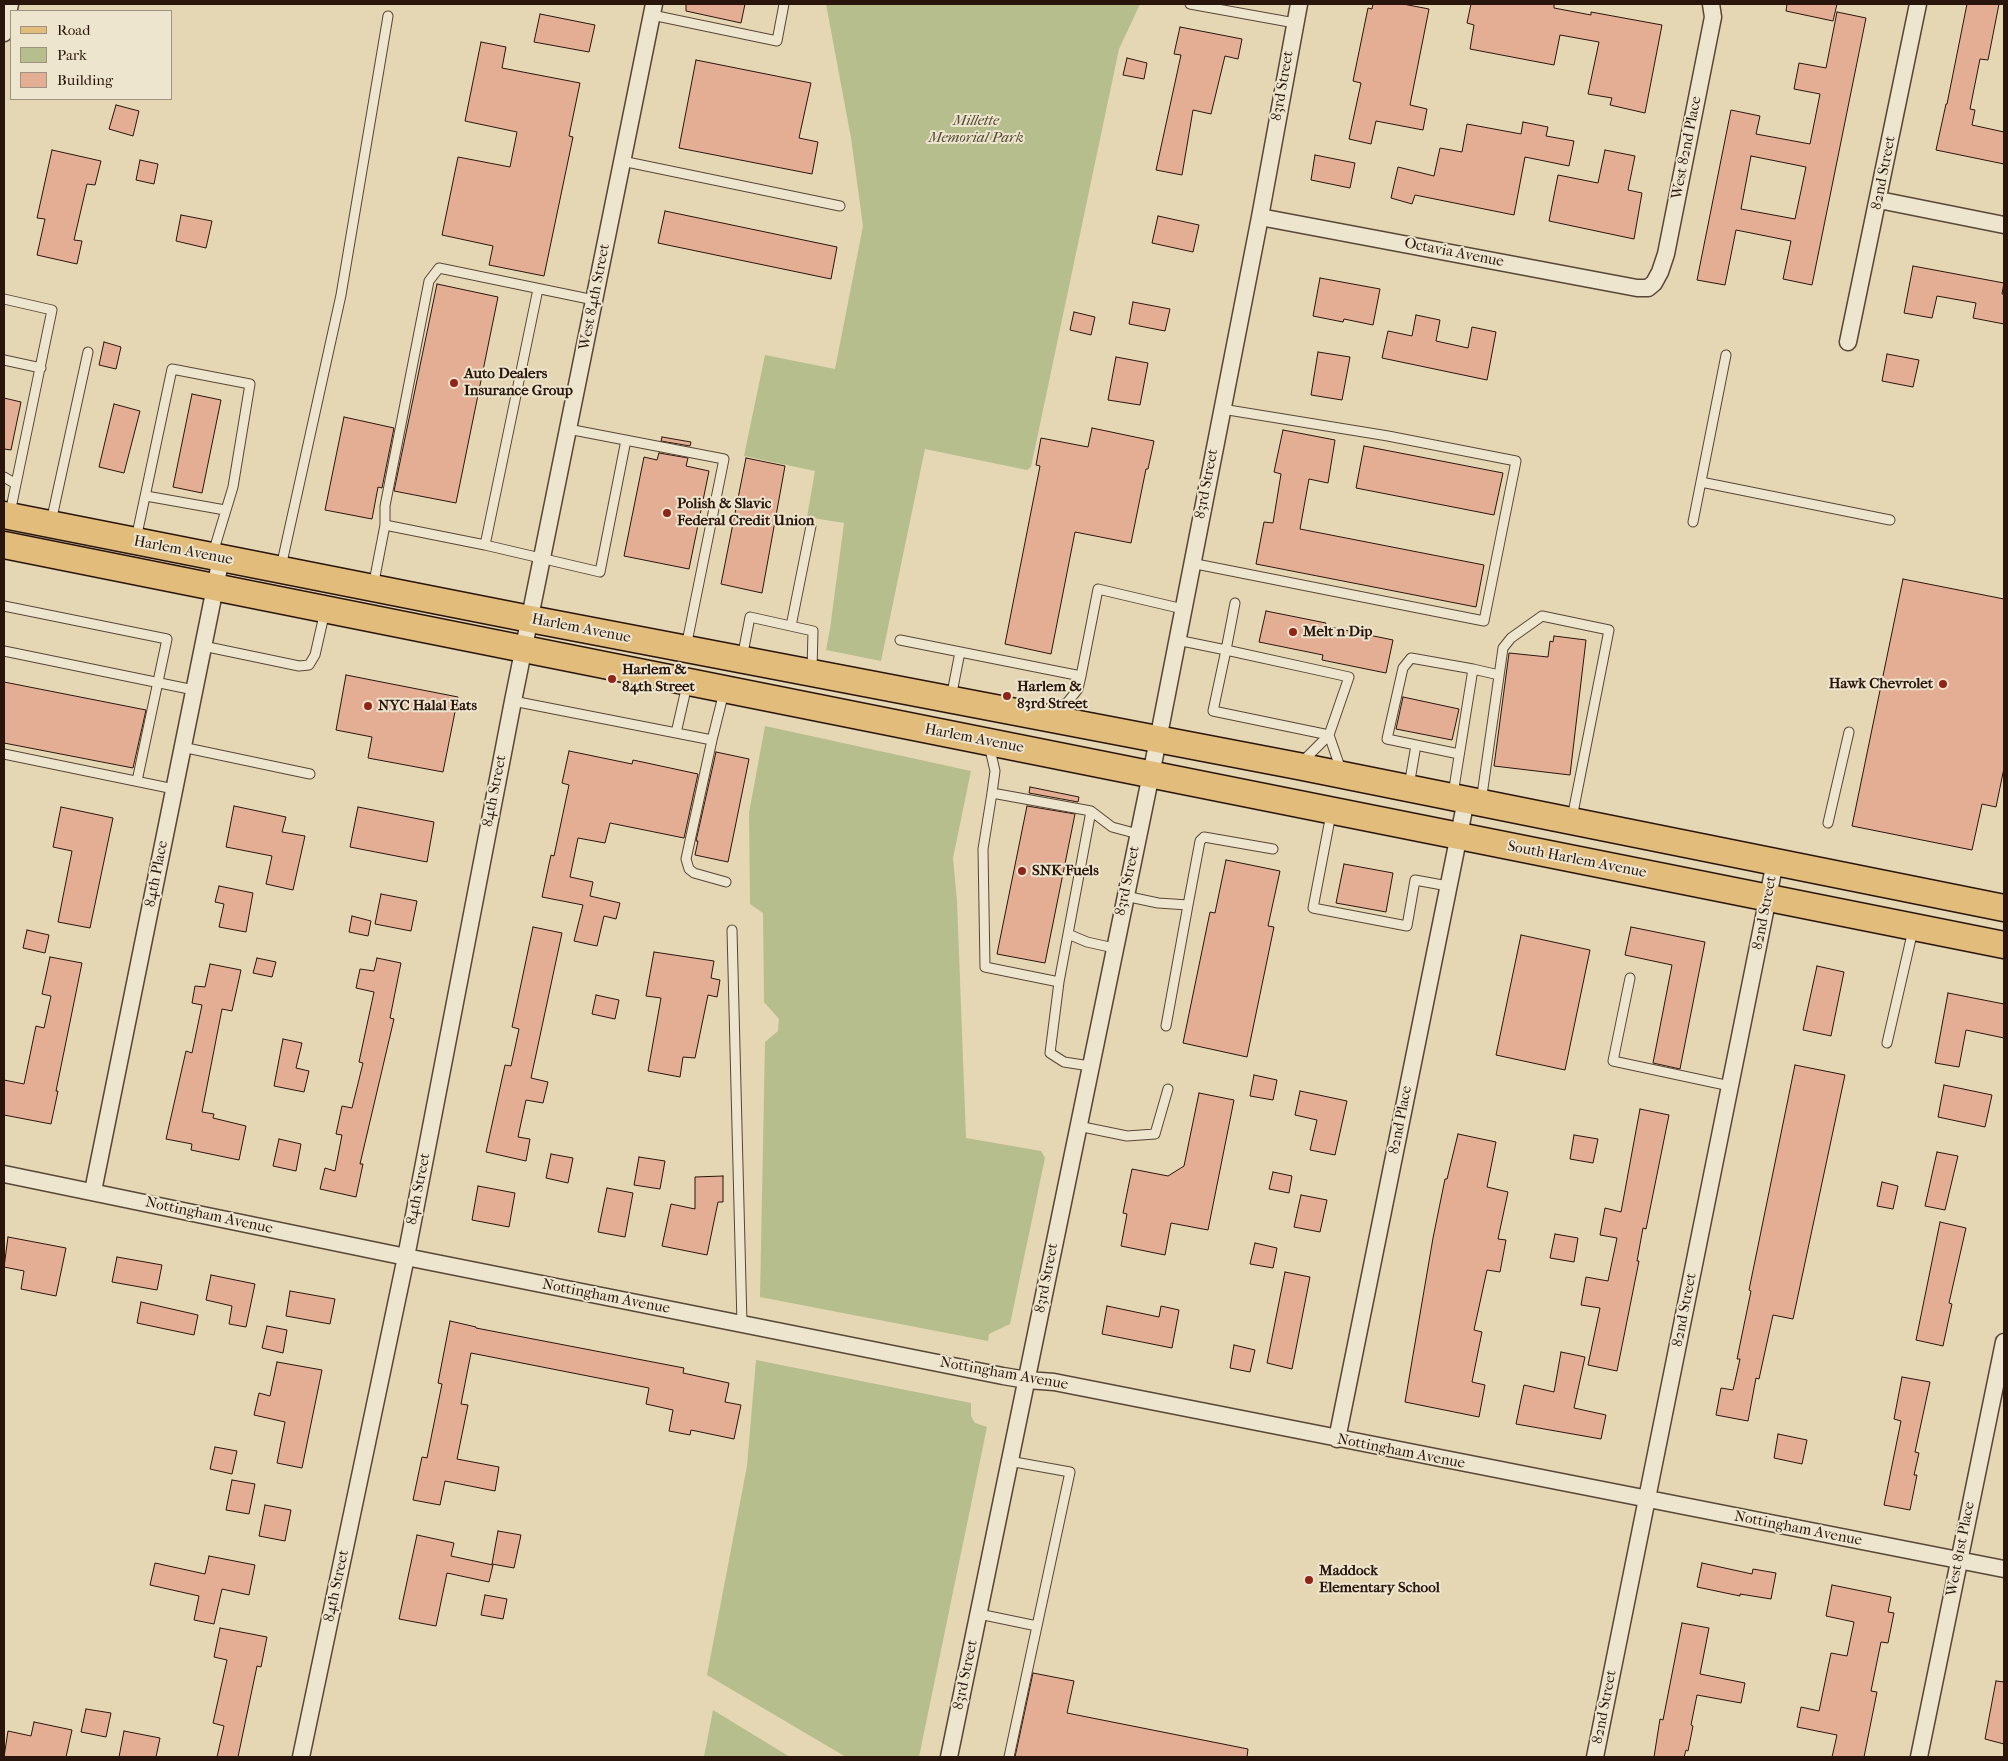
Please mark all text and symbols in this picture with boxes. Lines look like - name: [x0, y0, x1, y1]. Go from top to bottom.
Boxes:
- legend: [10, 10, 172, 100]
- text: Road: [57, 21, 90, 39]
- text: Park: [57, 46, 87, 64]
- street label: 83rd Street: [1268, 50, 1298, 122]
- text: Building: [57, 71, 113, 89]
- street label: West 82nd Place: [1668, 95, 1706, 201]
- park label: Millette Memorial Park: [928, 112, 1024, 147]
- street label: 82nd Street: [1868, 135, 1900, 211]
- street label: Octavia Avenue: [1403, 235, 1505, 271]
- street label: West 84th Street: [576, 242, 614, 352]
- place label: Auto Dealers Insurance Group: [464, 365, 573, 400]
- marker: Auto Dealers Insurance Group: [448, 377, 460, 389]
- street label: 83rd Street: [1191, 448, 1223, 520]
- place label: Polish & Slavic Federal Credit Union: [677, 495, 814, 530]
- marker: Polish & Slavic Federal Credit Union: [661, 507, 673, 519]
- street label: Harlem Avenue: [132, 533, 234, 569]
- street label: Harlem Avenue: [530, 611, 632, 647]
- place label: Melt n Dip: [1303, 623, 1372, 641]
- marker: Melt n Dip: [1287, 626, 1299, 638]
- place label: Harlem & 84th Street: [622, 661, 695, 696]
- marker: Harlem & 84th Street: [606, 673, 618, 685]
- place label: Hawk Chevrolet: [1829, 675, 1933, 693]
- place label: Harlem & 83rd Street: [1017, 678, 1088, 713]
- marker: Hawk Chevrolet: [1937, 678, 1949, 690]
- marker: Harlem & 83rd Street: [1001, 690, 1013, 702]
- place label: NYC Halal Eats: [378, 697, 477, 715]
- marker: NYC Halal Eats: [362, 700, 374, 712]
- street label: Harlem Avenue: [923, 721, 1025, 757]
- street label: 84th Street: [479, 754, 511, 828]
- street label: South Harlem Avenue: [1506, 838, 1648, 882]
- street label: 84th Place: [142, 839, 172, 909]
- street label: 83rd Street: [1112, 844, 1144, 918]
- place label: SNK Fuels: [1032, 862, 1099, 880]
- marker: SNK Fuels: [1016, 865, 1028, 877]
- street label: 82nd Street: [1749, 875, 1781, 951]
- street label: 82nd Place: [1386, 1084, 1416, 1156]
- street label: 84th Street: [403, 1152, 435, 1226]
- street label: Nottingham Avenue: [144, 1194, 274, 1238]
- street label: 83rd Street: [1031, 1242, 1063, 1314]
- street label: 82nd Street: [1669, 1272, 1701, 1348]
- street label: Nottingham Avenue: [540, 1276, 672, 1318]
- street label: Nottingham Avenue: [938, 1354, 1070, 1394]
- street label: Nottingham Avenue: [1335, 1431, 1467, 1473]
- street label: West 81st Place: [1943, 1500, 1979, 1598]
- street label: Nottingham Avenue: [1732, 1508, 1864, 1550]
- street label: 84th Street: [321, 1548, 353, 1624]
- place label: Maddock Elementary School: [1319, 1562, 1440, 1597]
- marker: Maddock Elementary School: [1303, 1574, 1315, 1586]
- street label: 83rd Street: [950, 1638, 982, 1712]
- street label: 82nd Street: [1589, 1669, 1621, 1745]

